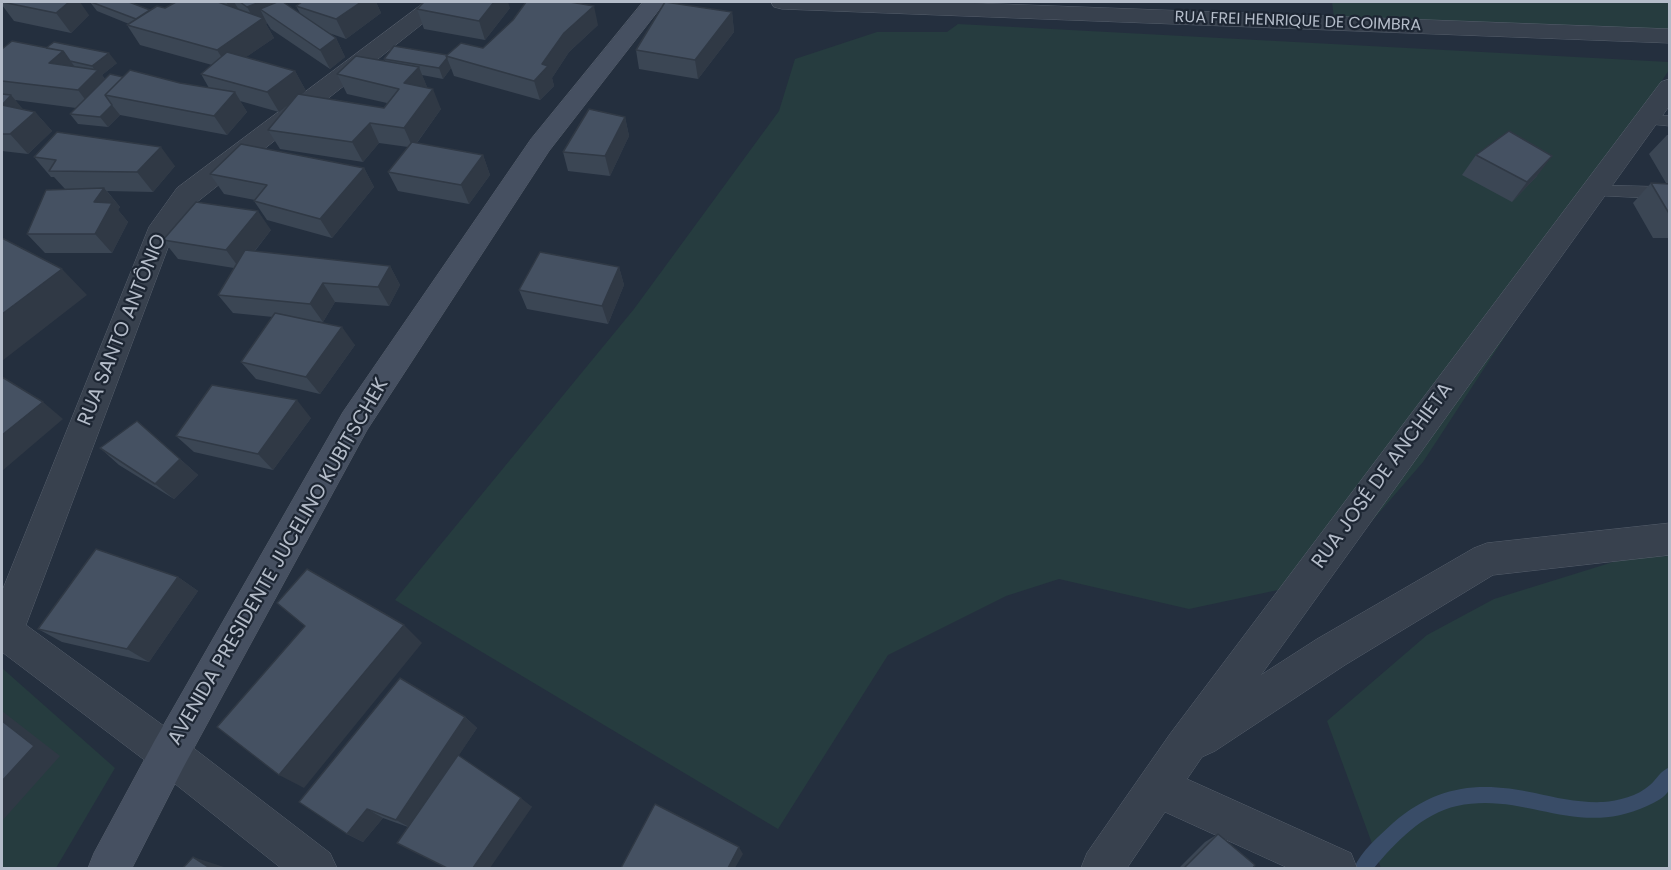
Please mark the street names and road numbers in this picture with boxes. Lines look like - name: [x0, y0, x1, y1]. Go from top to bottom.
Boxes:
- street label: RUA FREI HENRIQUE DE COIMBRA: [1174, 8, 1422, 36]
- street label: RUA SANTO ANTÔNIO: [74, 231, 172, 429]
- street label: AVENIDA PRESIDENTE JUCELINO KUBITSCHEK: [164, 374, 394, 750]
- street label: RUA JOSÉ DE ANCHIETA: [1307, 378, 1459, 574]

